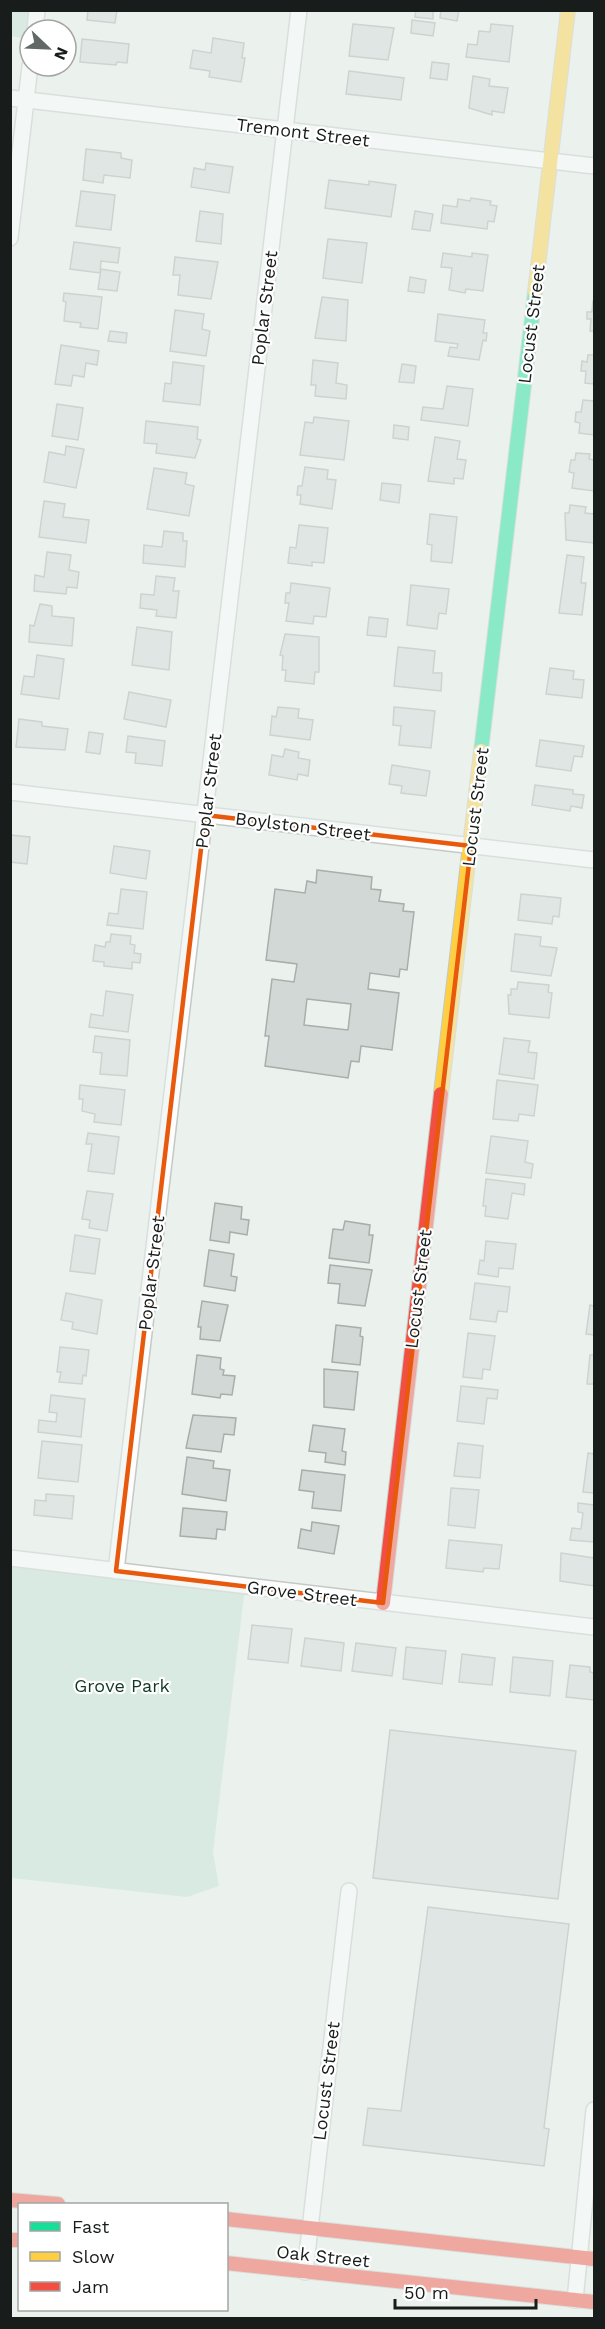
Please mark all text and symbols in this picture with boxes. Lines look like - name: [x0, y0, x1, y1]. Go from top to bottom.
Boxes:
- north arrow: [18, 18, 78, 78]
- text: N: [50, 44, 72, 63]
- street label: Tremont Street: [235, 113, 371, 151]
- street label: Poplar Street: [247, 249, 282, 367]
- street label: Locust Street: [513, 263, 549, 385]
- street label: Poplar Street: [191, 732, 226, 850]
- street label: Locust Street: [457, 746, 493, 868]
- street label: Boylston Street: [234, 807, 372, 845]
- street label: Poplar Street: [134, 1214, 169, 1332]
- street label: Locust Street: [400, 1228, 436, 1350]
- street label: Grove Street: [246, 1576, 359, 1610]
- park label: Grove Park: [74, 1675, 170, 1696]
- street label: Locust Street: [308, 2020, 344, 2142]
- legend: [18, 2203, 228, 2311]
- text: Fast: [72, 2216, 110, 2237]
- street label: Oak Street: [275, 2241, 371, 2271]
- text: Slow: [72, 2246, 115, 2267]
- scale bar: [395, 2272, 536, 2310]
- text: Jam: [72, 2276, 109, 2297]
- text: 50 m: [404, 2282, 449, 2303]

